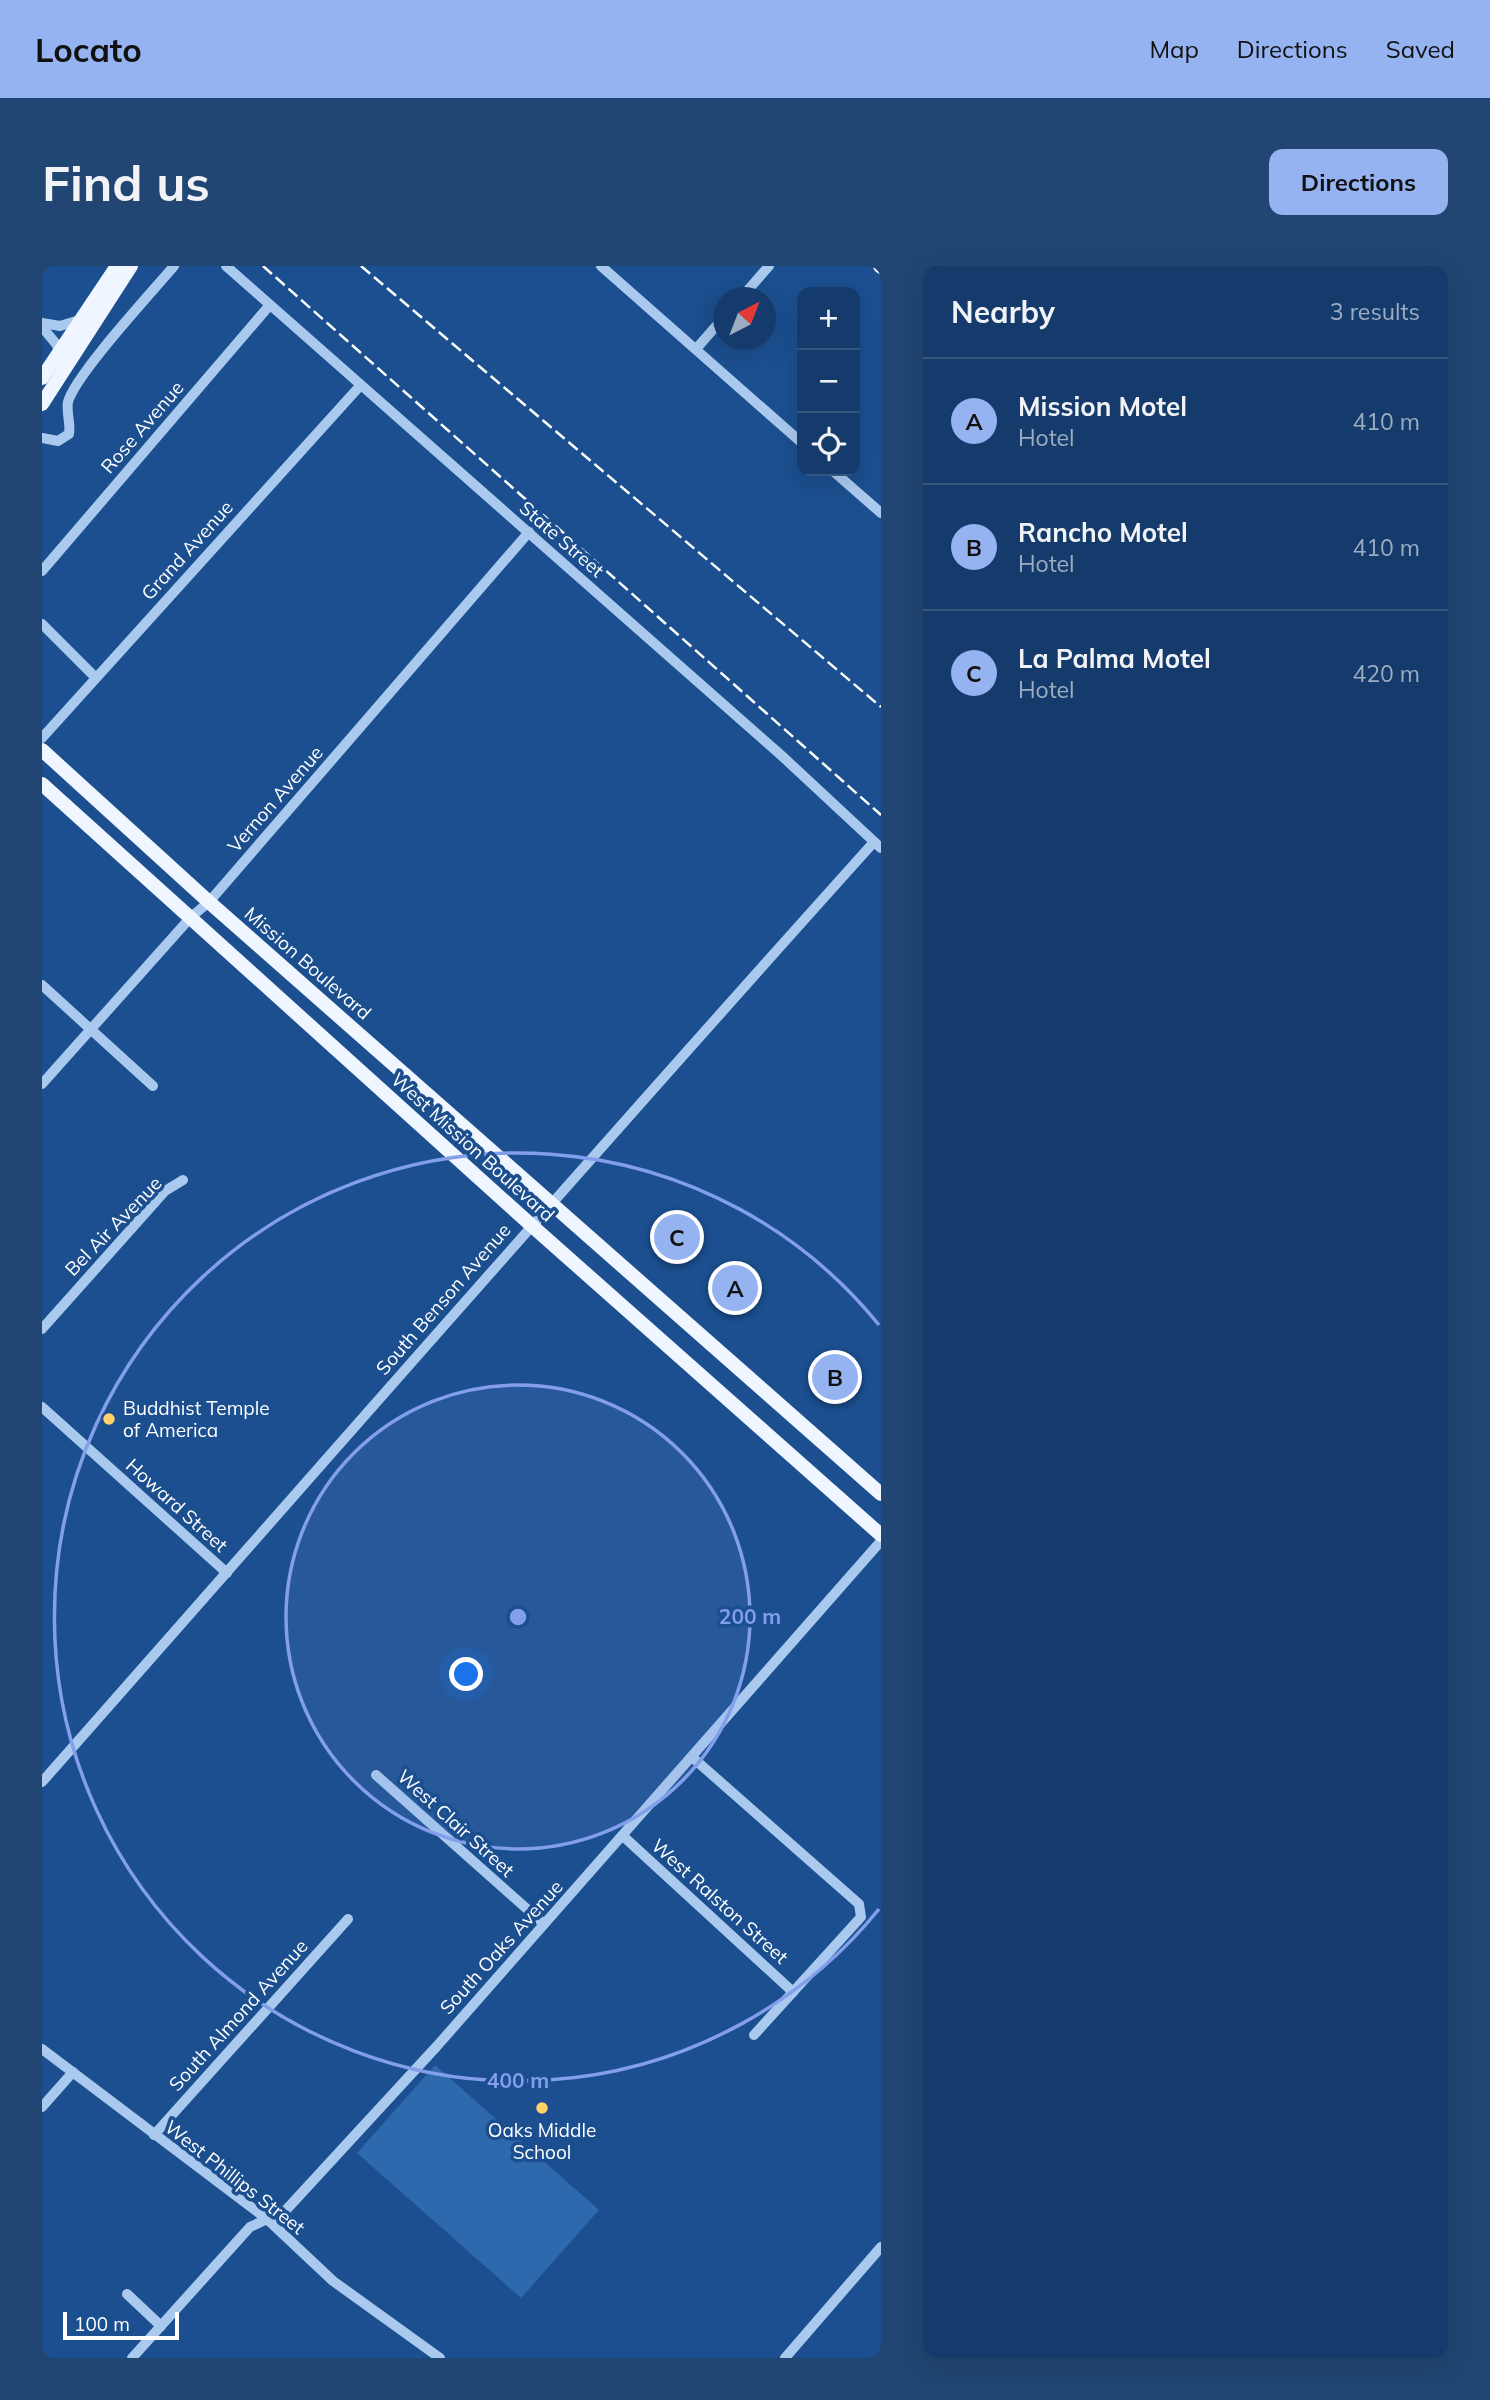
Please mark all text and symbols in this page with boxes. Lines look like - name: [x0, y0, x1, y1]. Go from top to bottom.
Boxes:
- text: Locato: [35, 29, 142, 70]
- text: Map: [1149, 34, 1199, 64]
- text: Directions: [1237, 34, 1348, 64]
- text: Saved: [1386, 34, 1455, 64]
- button: Directions: [1269, 149, 1448, 215]
- text: Find us: [42, 152, 210, 213]
- north arrow: [713, 287, 776, 350]
- map controls: [797, 287, 860, 476]
- button: +: [797, 287, 860, 350]
- text: Nearby: [951, 293, 1055, 331]
- text: 3 results: [1330, 297, 1420, 326]
- button: −: [797, 350, 860, 413]
- street label: Rose Avenue: [95, 376, 189, 478]
- text: Mission Motel: [1018, 390, 1187, 423]
- text: A: [965, 407, 983, 436]
- text: 410 m: [1352, 407, 1420, 436]
- button: locate: [797, 413, 860, 476]
- text: Hotel: [1018, 423, 1075, 452]
- street label: Grand Avenue: [136, 495, 238, 605]
- street label: State Street: [515, 496, 609, 582]
- text: Rancho Motel: [1018, 516, 1188, 549]
- text: B: [966, 533, 982, 562]
- text: 410 m: [1352, 533, 1420, 562]
- text: Hotel: [1018, 549, 1075, 578]
- text: La Palma Motel: [1018, 642, 1211, 675]
- text: C: [966, 659, 982, 688]
- text: 420 m: [1352, 659, 1420, 688]
- text: Hotel: [1018, 675, 1075, 704]
- street label: Vernon Avenue: [222, 741, 328, 857]
- street label: Mission Boulevard: [240, 901, 376, 1025]
- street label: West Mission Boulevard: [386, 1067, 560, 1227]
- street label: Bel Air Avenue: [59, 1171, 167, 1281]
- pin: C: [654, 1211, 700, 1263]
- street label: South Benson Avenue: [371, 1218, 515, 1380]
- pin: A: [712, 1262, 758, 1314]
- pin: B: [812, 1351, 858, 1403]
- place label: Buddhist Temple of America: [123, 1396, 270, 1442]
- marker: Buddhist Temple of America: [101, 1411, 117, 1427]
- street label: Howard Street: [121, 1453, 233, 1557]
- text: 200 m: [719, 1603, 781, 1629]
- centre of rings: [506, 1605, 530, 1629]
- your location: [449, 1657, 483, 1691]
- street label: West Clair Street: [393, 1764, 520, 1882]
- street label: West Ralston Street: [647, 1833, 794, 1969]
- street label: South Oaks Avenue: [434, 1875, 568, 2019]
- street label: South Almond Avenue: [163, 1934, 313, 2096]
- text: 400 m: [487, 2067, 549, 2093]
- marker: Oaks Middle School: [534, 2100, 550, 2116]
- street label: West Phillips Street: [160, 2115, 310, 2239]
- place label: Oaks Middle School: [488, 2118, 596, 2164]
- scale bar: [63, 2309, 178, 2341]
- text: 100 m: [74, 2312, 130, 2336]

